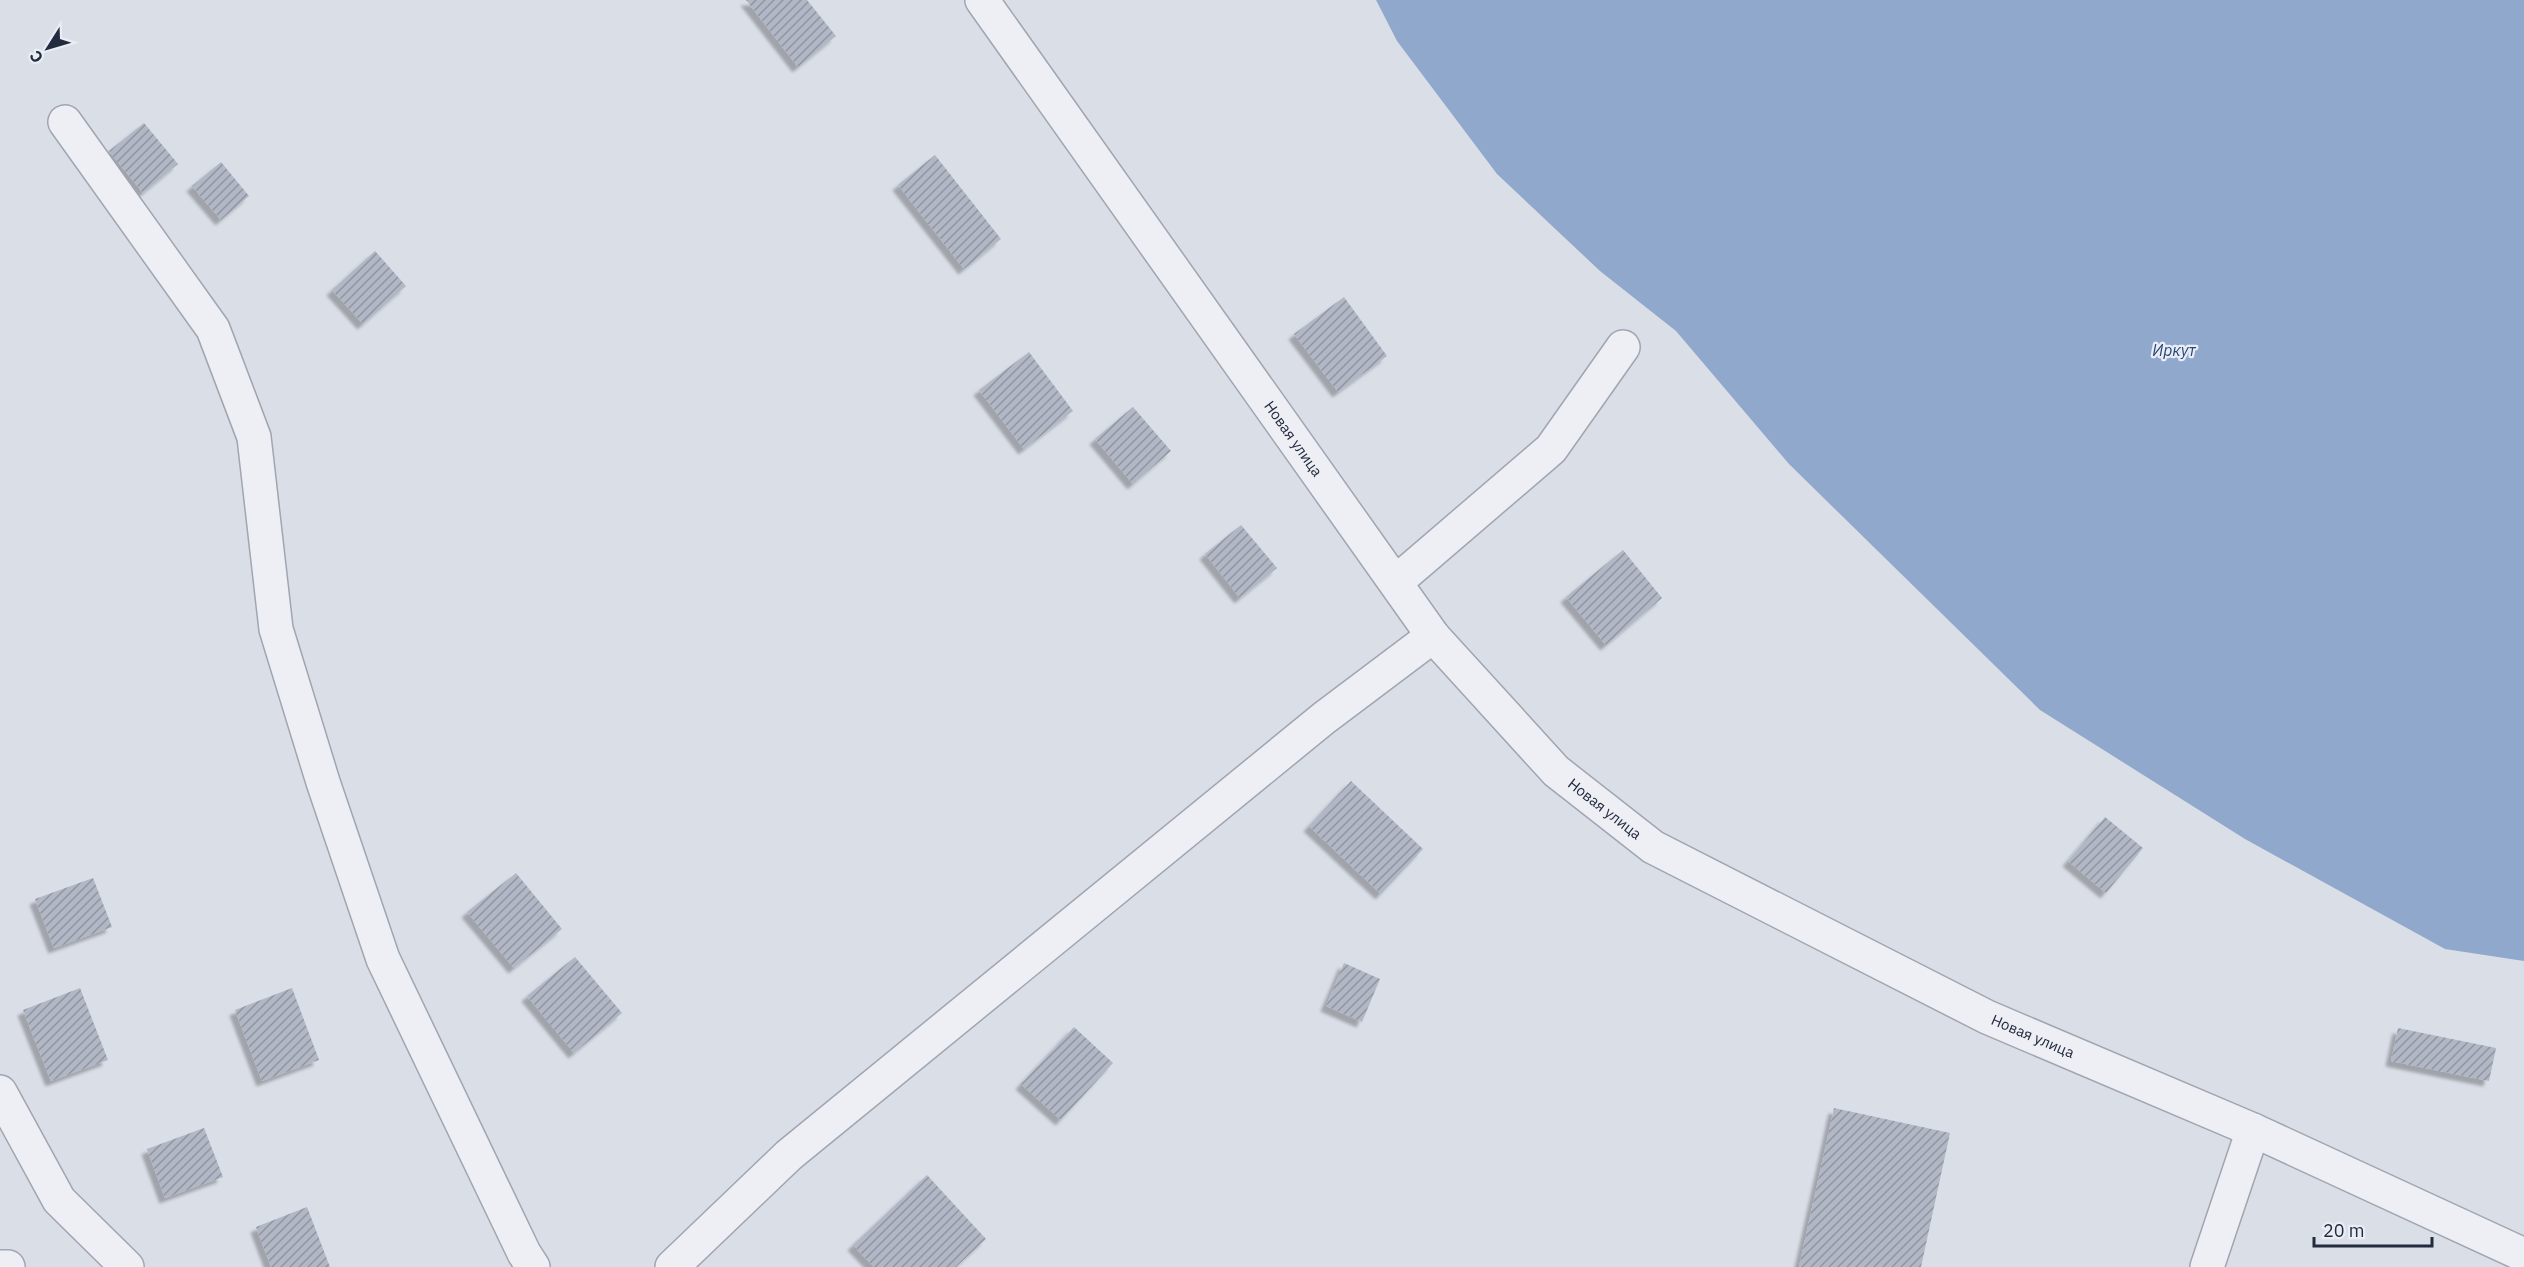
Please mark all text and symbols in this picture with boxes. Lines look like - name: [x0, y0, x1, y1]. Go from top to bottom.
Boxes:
- north arrow: [18, 18, 78, 78]
- text: С: [25, 47, 47, 67]
- water label: Иркут: [2152, 340, 2197, 360]
- street label: Новая улица: [1260, 397, 1327, 480]
- street label: Новая улица: [1564, 774, 1646, 843]
- street label: Новая улица: [1988, 1010, 2077, 1062]
- scale bar: [2314, 1210, 2432, 1248]
- text: 20 m: [2323, 1219, 2365, 1242]

